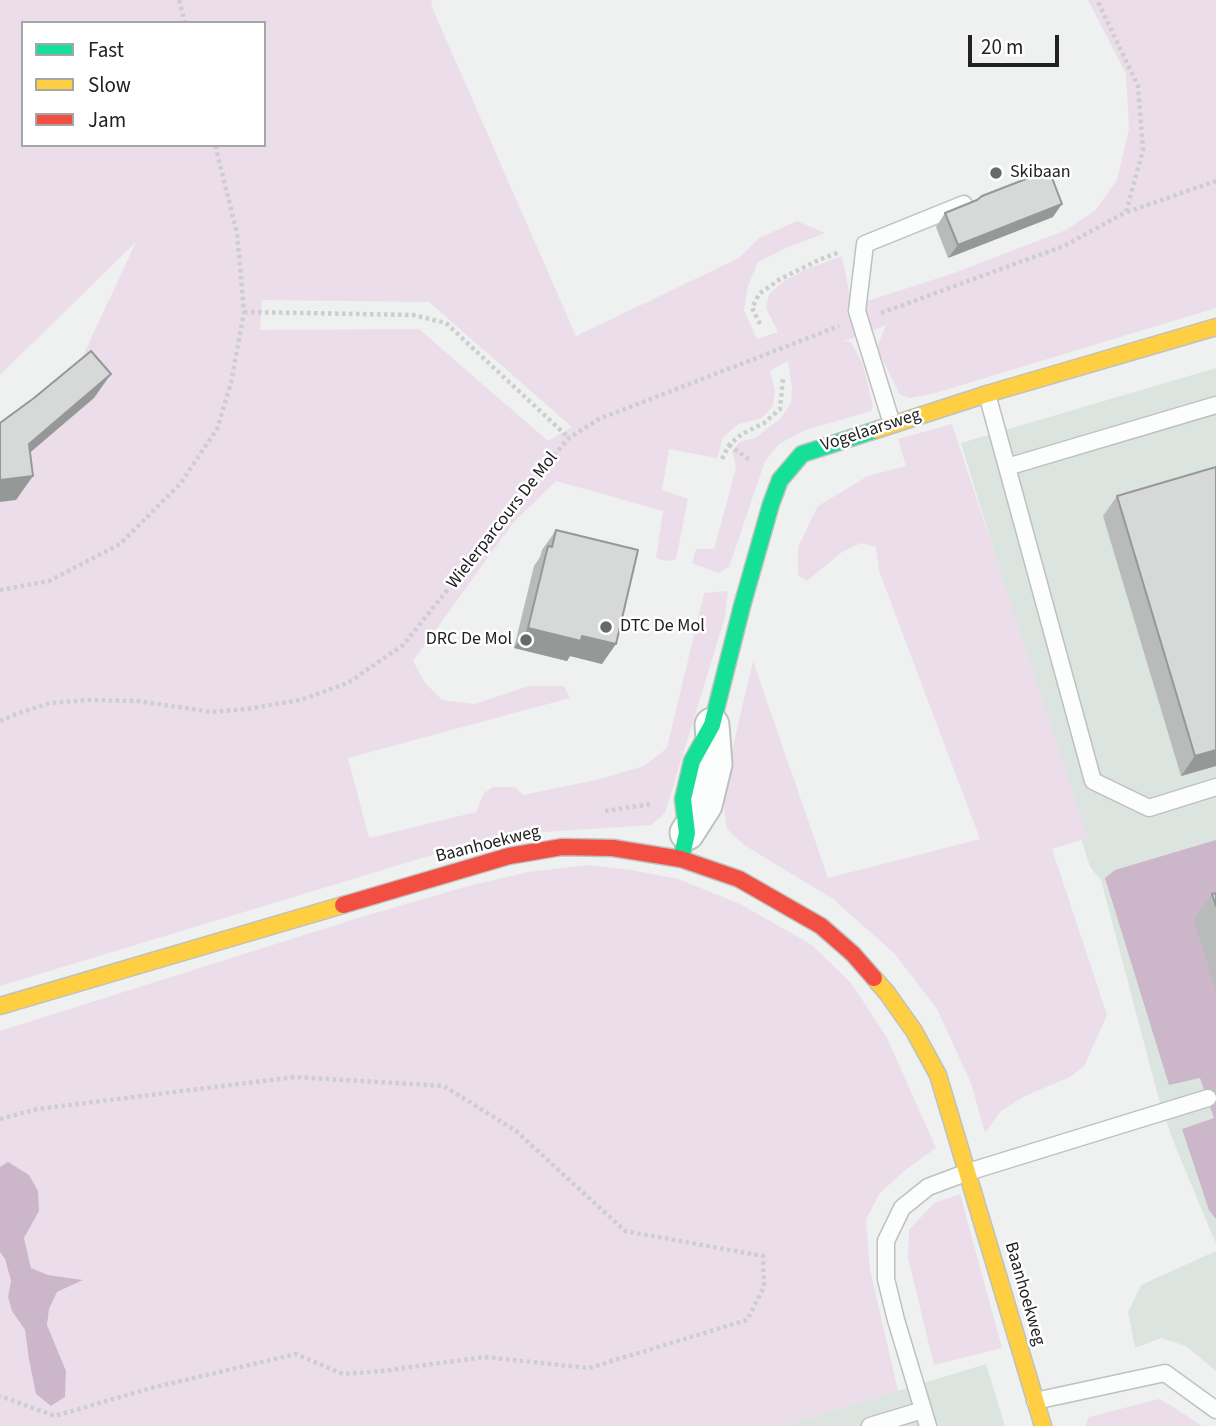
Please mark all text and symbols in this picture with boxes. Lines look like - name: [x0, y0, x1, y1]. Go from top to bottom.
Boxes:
- legend: [21, 21, 266, 147]
- scale bar: [971, 21, 1062, 65]
- text: 20 m: [981, 32, 1023, 62]
- text: Fast: [88, 35, 124, 65]
- text: Slow: [88, 70, 131, 100]
- text: Jam: [88, 105, 126, 135]
- place label: Skibaan: [1010, 162, 1071, 184]
- marker: Skibaan: [988, 165, 1004, 181]
- street label: Vogelaarsweg: [818, 405, 924, 457]
- street label: Wielerparcours De Mol: [443, 448, 563, 594]
- place label: DTC De Mol: [620, 616, 705, 638]
- marker: DTC De Mol: [598, 619, 614, 635]
- place label: DRC De Mol: [426, 629, 512, 651]
- marker: DRC De Mol: [518, 632, 534, 648]
- street label: Baanhoekweg: [434, 822, 542, 868]
- street label: Baanhoekweg: [999, 1240, 1049, 1348]

